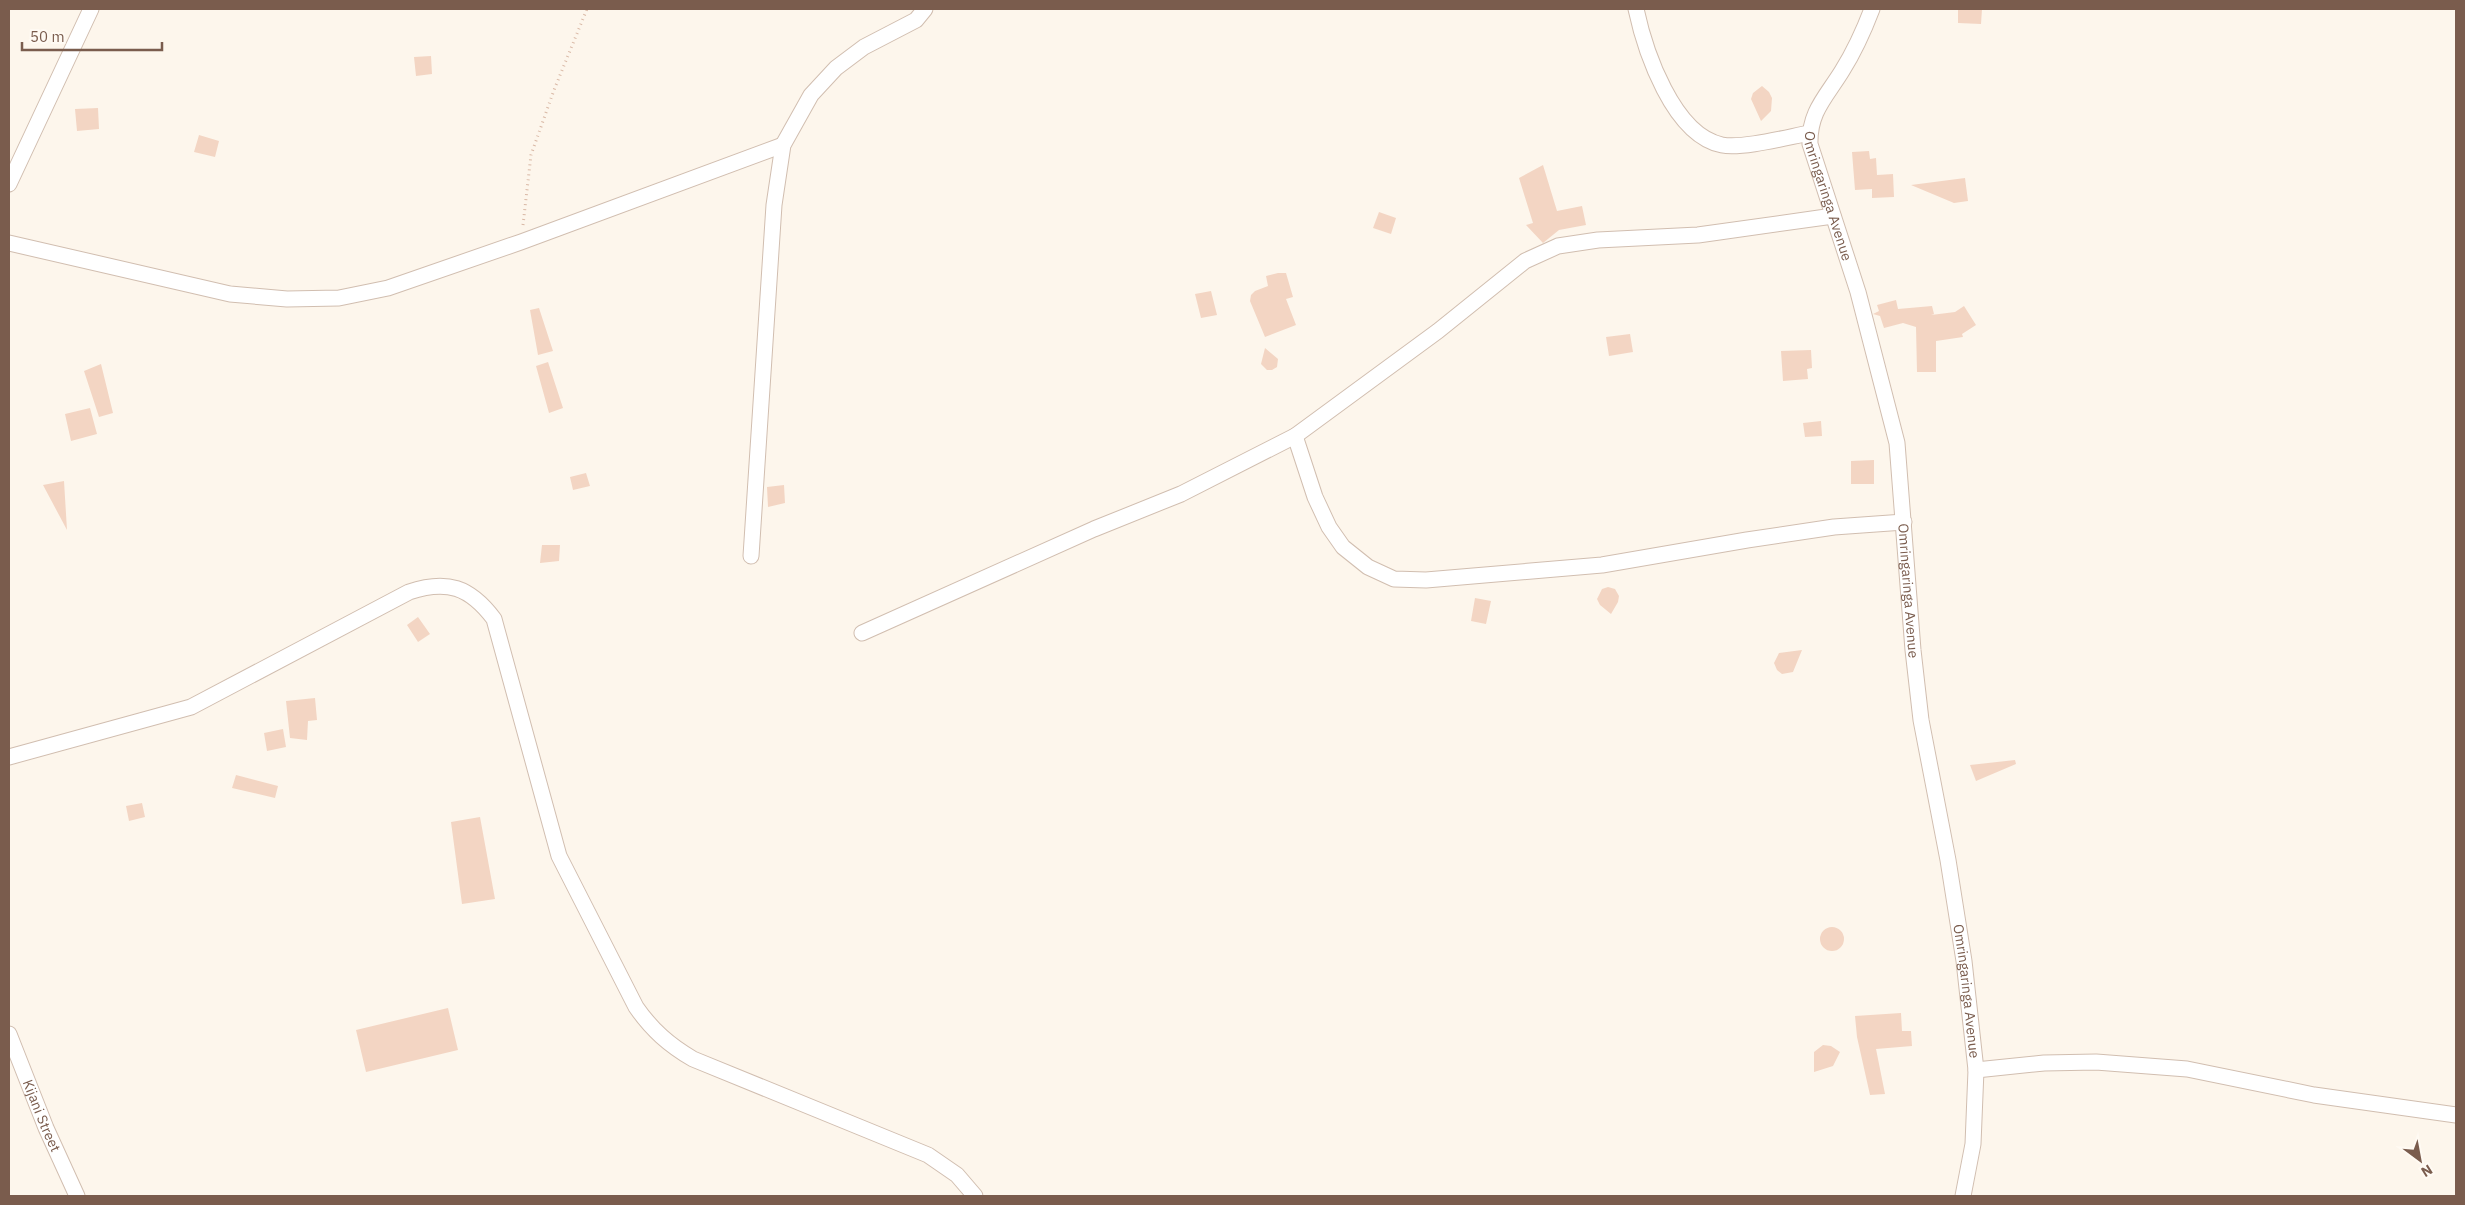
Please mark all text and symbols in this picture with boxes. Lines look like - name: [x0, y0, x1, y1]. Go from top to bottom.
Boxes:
- scale bar: [22, 20, 162, 52]
- text: 50 m: [30, 27, 65, 46]
- street label: Omringaringa Avenue: [1801, 130, 1856, 263]
- street label: Omringaringa Avenue: [1894, 523, 1923, 659]
- street label: Omringaringa Avenue: [1949, 923, 1984, 1059]
- street label: Kijani Street: [19, 1077, 65, 1155]
- north arrow: [2395, 1135, 2445, 1185]
- text: N: [2418, 1161, 2436, 1181]

